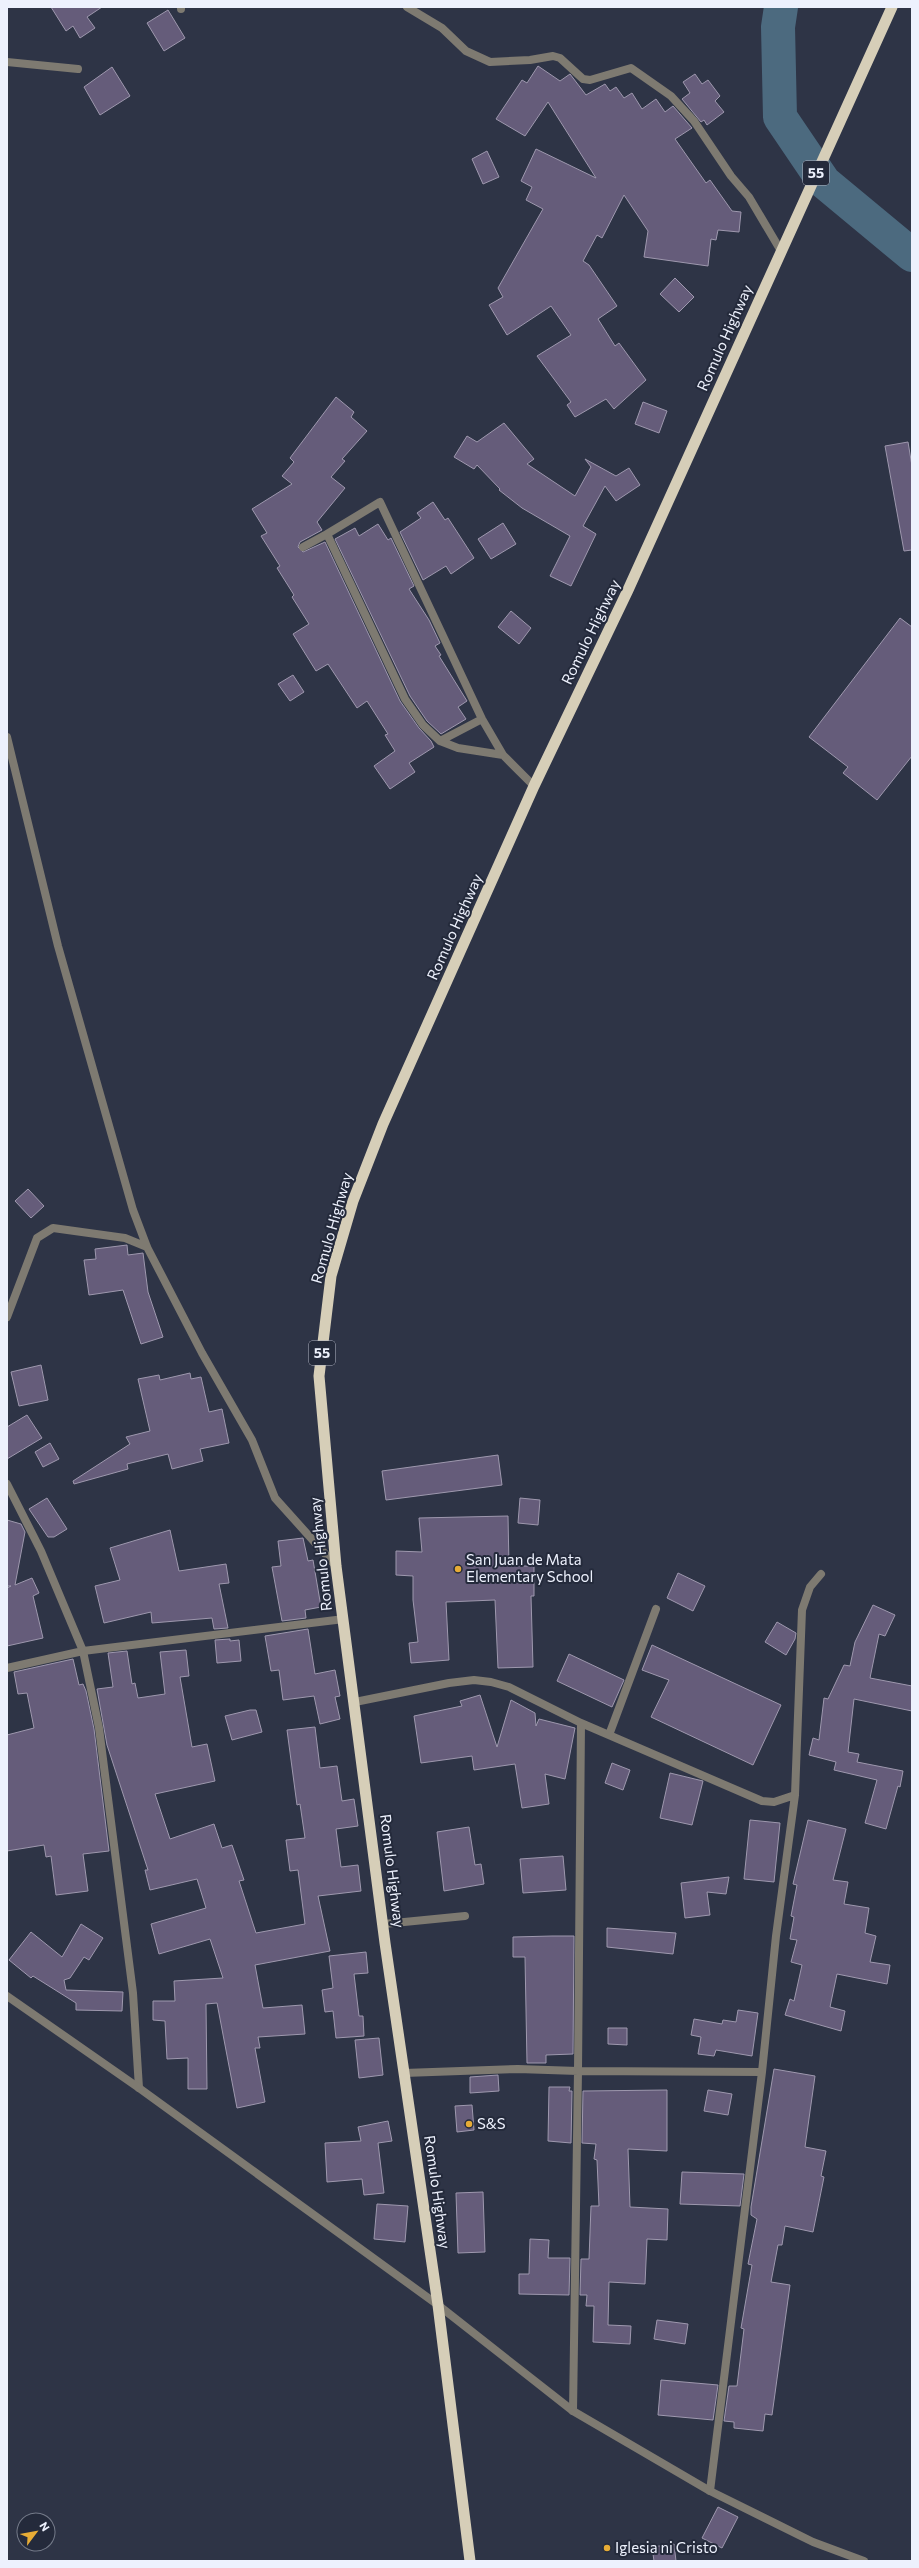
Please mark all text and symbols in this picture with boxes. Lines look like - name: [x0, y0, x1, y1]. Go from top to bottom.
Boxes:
- road number: 55: [803, 161, 829, 185]
- street label: Romulo Highway: [693, 281, 756, 394]
- street label: Romulo Highway: [557, 576, 623, 687]
- street label: Romulo Highway: [423, 870, 486, 983]
- street label: Romulo Highway: [307, 1170, 356, 1285]
- road number: 55: [309, 1341, 335, 1365]
- street label: Romulo Highway: [305, 1496, 335, 1612]
- place label: San Juan de Mata Elementary School: [466, 1550, 593, 1585]
- marker: San Juan de Mata Elementary School: [453, 1564, 463, 1574]
- street label: Romulo Highway: [377, 1813, 409, 1929]
- place label: S&S: [477, 2114, 506, 2132]
- marker: S&S: [464, 2119, 474, 2129]
- street label: Romulo Highway: [421, 2134, 455, 2250]
- north arrow: [16, 2512, 56, 2552]
- text: N: [37, 2519, 53, 2533]
- place label: Iglesia ni Cristo: [615, 2538, 718, 2556]
- marker: Iglesia ni Cristo: [602, 2543, 612, 2553]

